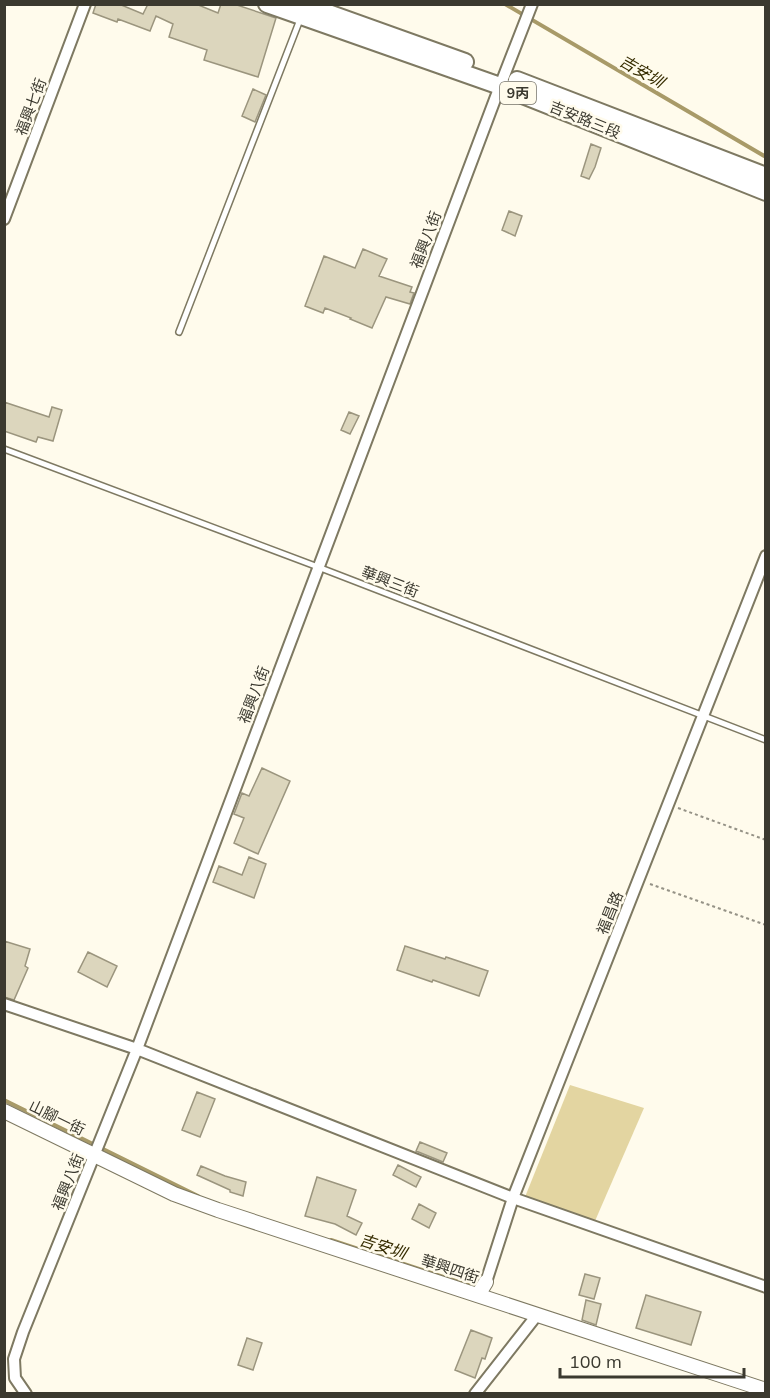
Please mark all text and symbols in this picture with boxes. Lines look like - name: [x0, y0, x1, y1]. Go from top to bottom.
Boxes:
- water label: 吉安圳: [616, 50, 670, 93]
- street label: 福興七街: [11, 75, 50, 138]
- road number: 9丙: [500, 82, 536, 104]
- street label: 吉安路三段: [547, 97, 624, 142]
- street label: 福興八街: [406, 208, 445, 271]
- street label: 華興三街: [359, 562, 422, 601]
- street label: 福興八街: [234, 663, 273, 726]
- street label: 福昌路: [592, 888, 627, 937]
- street label: 山腳一街: [26, 1096, 88, 1139]
- street label: 福興八街: [47, 1150, 88, 1213]
- water label: 吉安圳: [357, 1229, 411, 1264]
- street label: 華興四街: [419, 1250, 482, 1287]
- scale bar: [560, 1341, 744, 1379]
- text: 100 m: [569, 1350, 622, 1373]

